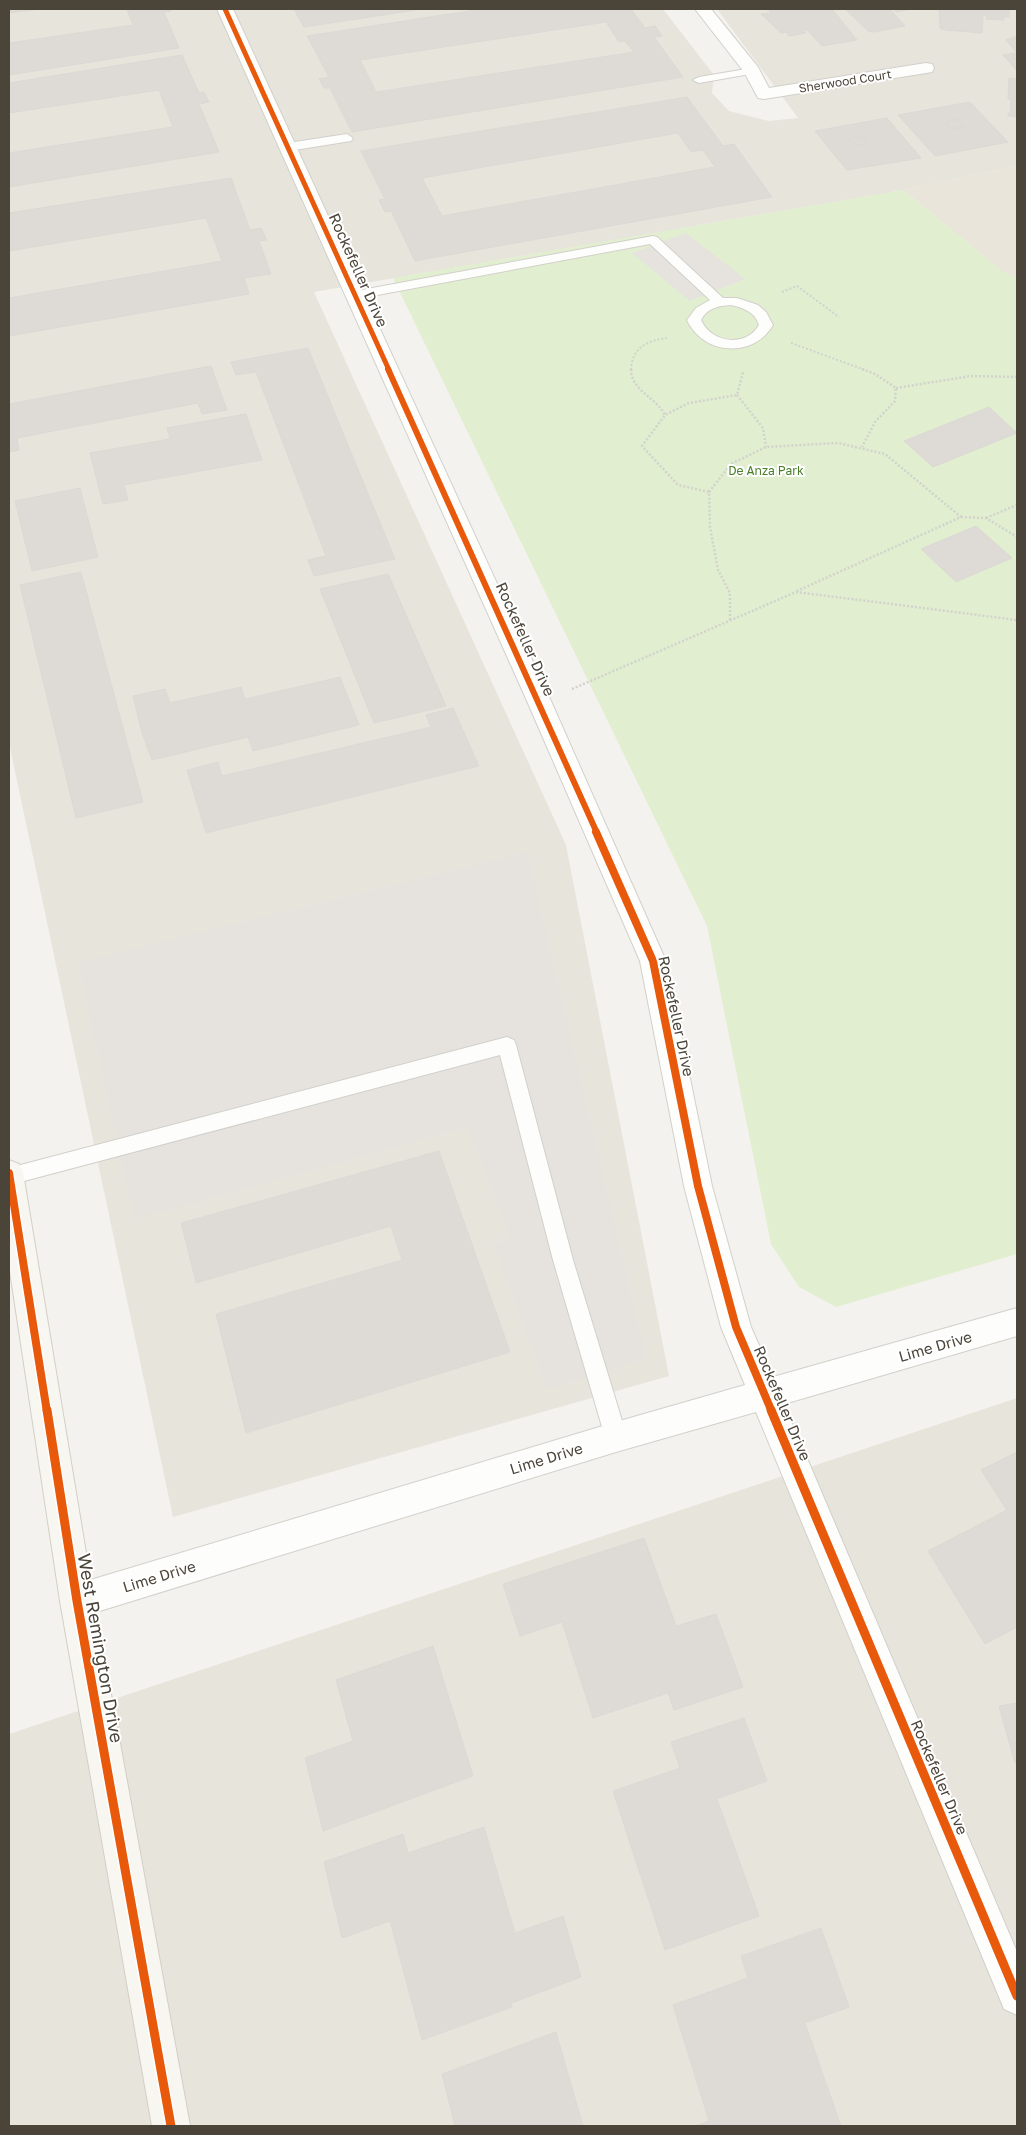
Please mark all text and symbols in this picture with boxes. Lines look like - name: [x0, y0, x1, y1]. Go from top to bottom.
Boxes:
- street label: Sherwood Court: [798, 66, 893, 96]
- street label: Rockefeller Drive: [326, 210, 392, 330]
- park label: De Anza Park: [728, 463, 804, 478]
- street label: Rockefeller Drive: [493, 579, 559, 699]
- street label: Rockefeller Drive: [655, 954, 699, 1078]
- street label: Lime Drive: [896, 1327, 974, 1365]
- street label: Rockefeller Drive: [751, 1343, 815, 1463]
- street label: Lime Drive: [507, 1438, 585, 1478]
- street label: West Remington Drive: [74, 1552, 128, 1744]
- street label: Lime Drive: [120, 1556, 198, 1596]
- street label: Rockefeller Drive: [908, 1717, 972, 1837]

